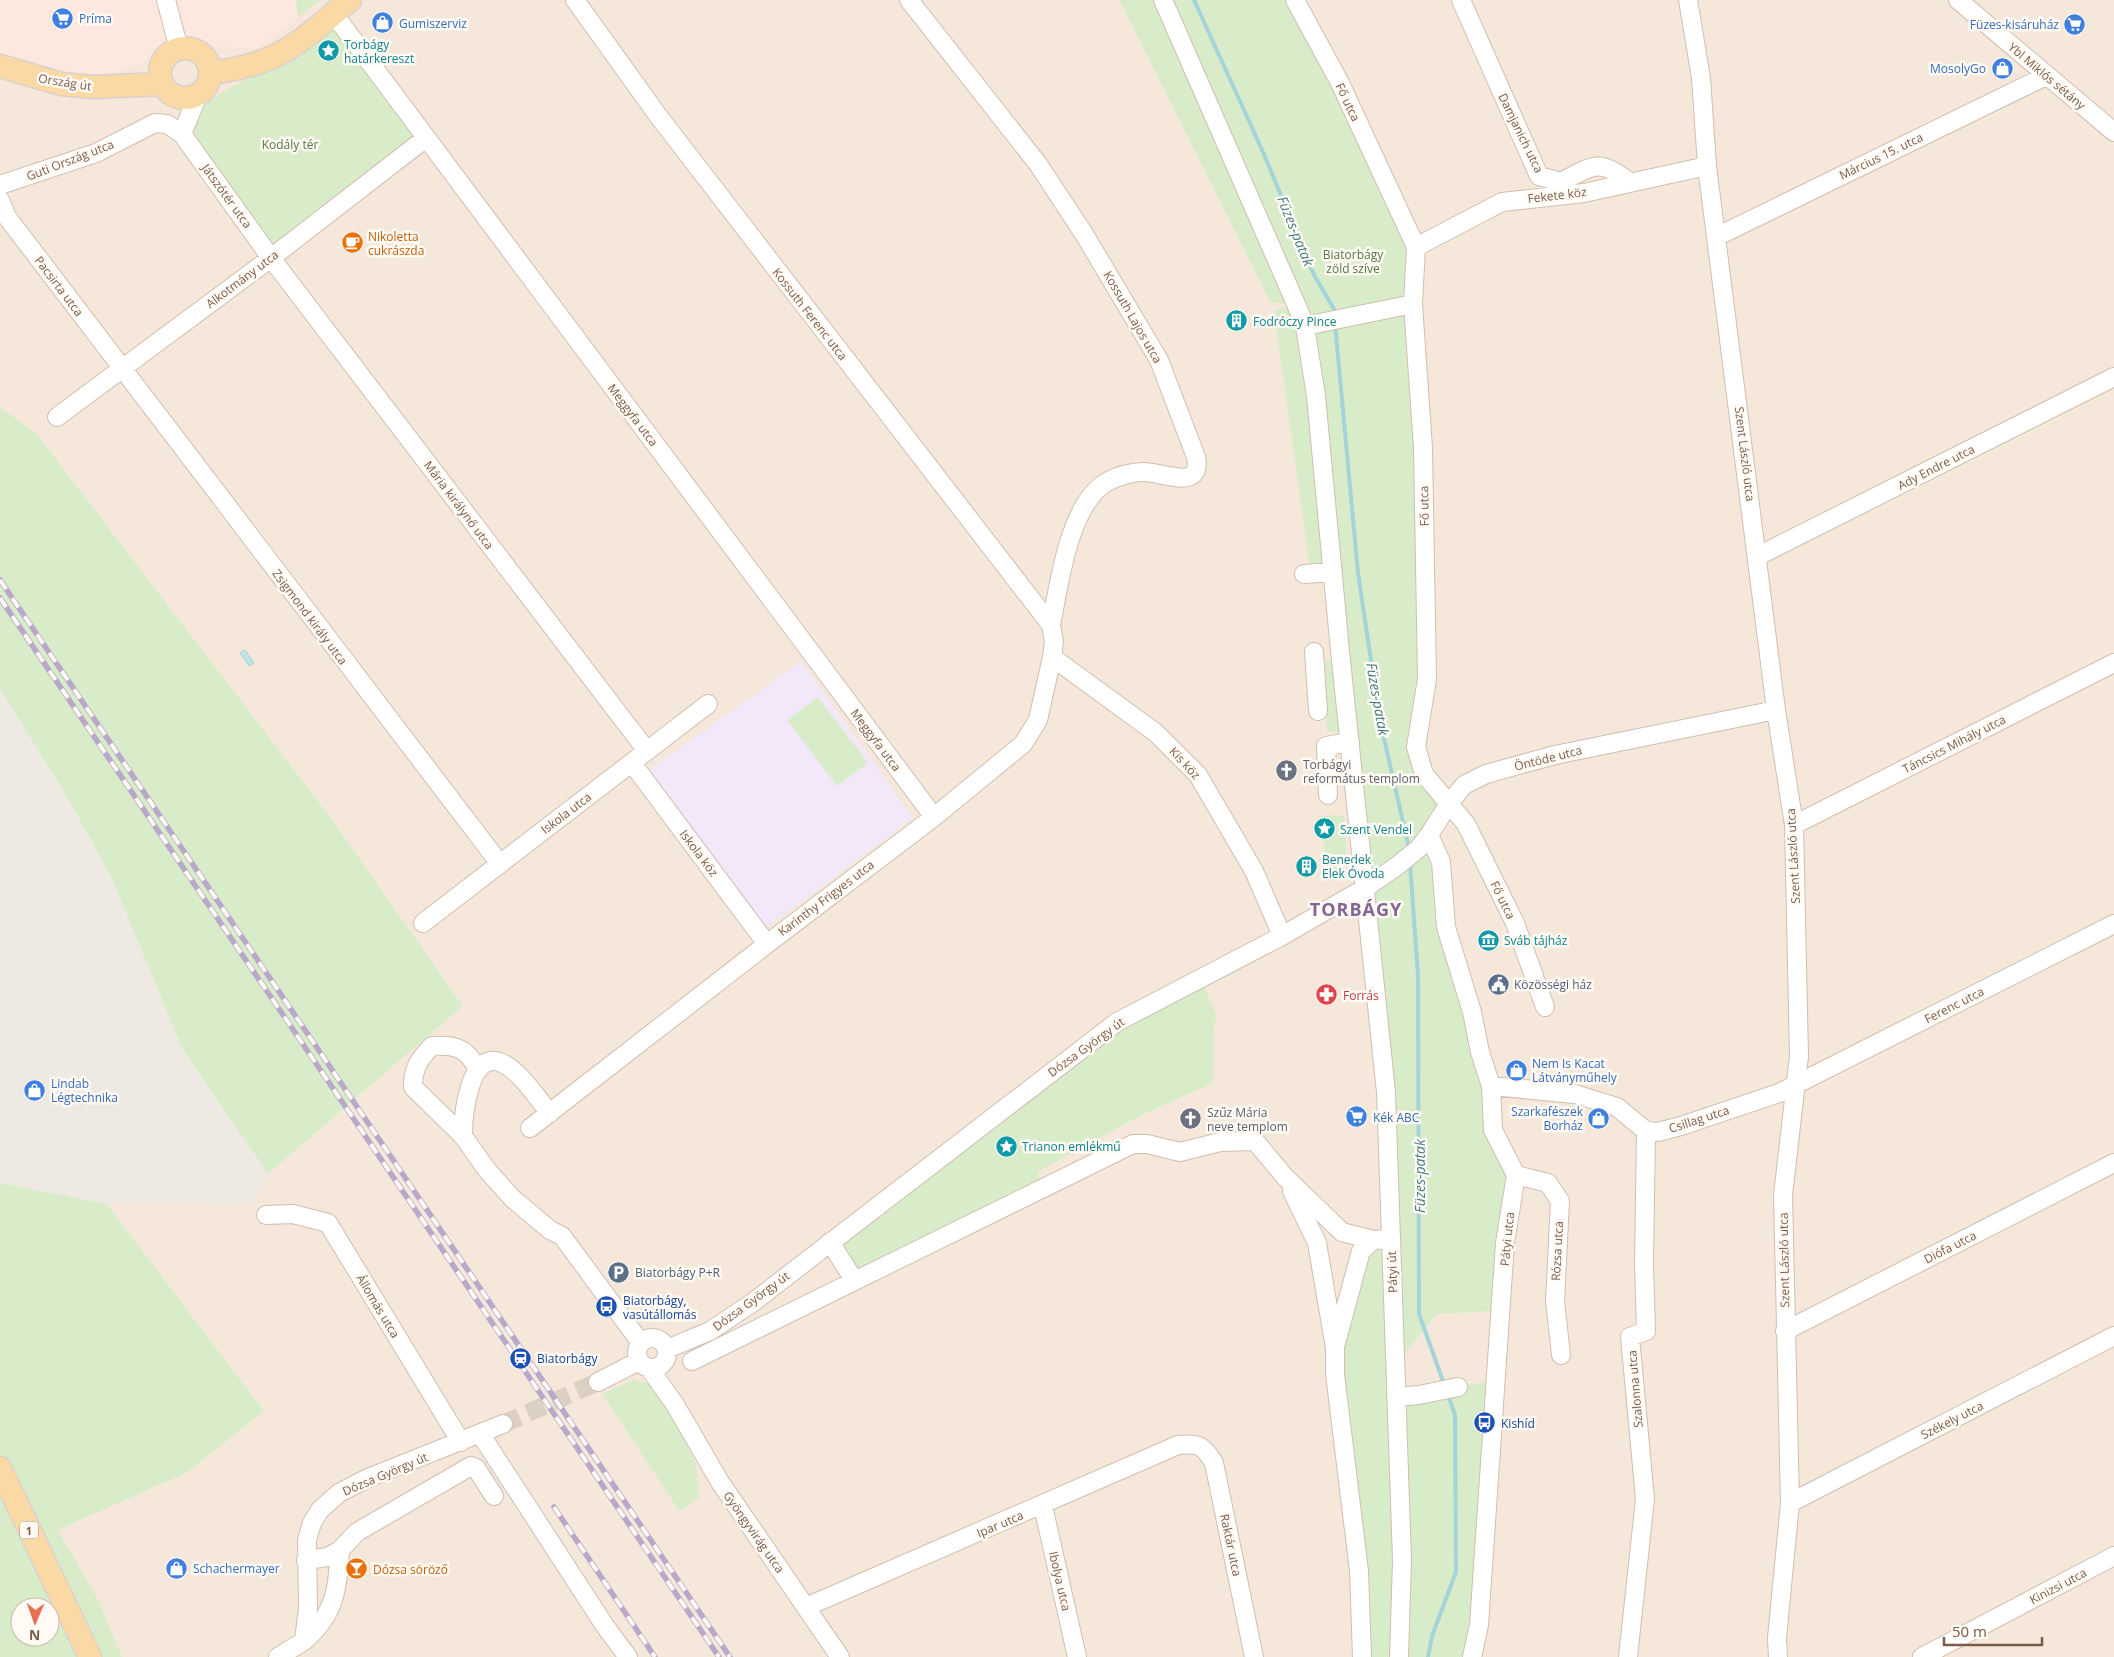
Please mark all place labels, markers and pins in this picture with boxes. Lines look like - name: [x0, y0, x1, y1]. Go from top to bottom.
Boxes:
- supermarket icon: Príma: [51, 6, 75, 30]
- place label: Príma: [79, 10, 112, 27]
- shop icon: Gumiszerviz: [371, 11, 395, 35]
- supermarket icon: Füzes-kisáruház: [2063, 12, 2087, 36]
- place label: Gumiszerviz: [399, 15, 467, 32]
- place label: Füzes-kisáruház: [1970, 16, 2059, 33]
- place label: Torbágy határkereszt: [344, 36, 414, 67]
- place icon: Torbágy határkereszt: [316, 39, 340, 63]
- shop icon: MosolyGo: [1990, 56, 2014, 80]
- place label: MosolyGo: [1930, 60, 1986, 77]
- place label: Nikoletta cukrászda: [368, 228, 424, 259]
- cafe icon: Nikoletta cukrászda: [340, 231, 364, 255]
- building icon: Fodróczy Pince: [1225, 309, 1249, 333]
- place label: Fodróczy Pince: [1253, 313, 1337, 330]
- place label: Torbágyi református templom: [1303, 756, 1420, 787]
- church icon: Torbágyi református templom: [1275, 759, 1299, 783]
- place icon: Szent Vendel: [1312, 817, 1336, 841]
- place label: Szent Vendel: [1340, 821, 1412, 838]
- place label: Benedek Elek Óvoda: [1322, 851, 1384, 882]
- building icon: Benedek Elek Óvoda: [1294, 854, 1318, 878]
- museum icon: Sváb tájház: [1476, 928, 1500, 952]
- place label: Sváb tájház: [1504, 932, 1568, 949]
- public building icon: Közösségi ház: [1486, 972, 1510, 996]
- place label: Közösségi ház: [1514, 976, 1592, 993]
- pharmacy icon: Forrás: [1315, 983, 1339, 1007]
- place label: Forrás: [1343, 987, 1379, 1004]
- place label: Nem Is Kacat Látványműhely: [1532, 1055, 1618, 1086]
- shop icon: Nem Is Kacat Látványműhely: [1504, 1058, 1528, 1082]
- place label: Lindab Légtechnika: [51, 1075, 118, 1106]
- shop icon: Lindab Légtechnika: [23, 1078, 47, 1102]
- place label: Szarkafészek Borház: [1511, 1103, 1584, 1134]
- place label: Szűz Mária neve templom: [1207, 1104, 1288, 1135]
- supermarket icon: Kék ABC: [1345, 1105, 1369, 1129]
- shop icon: Szarkafészek Borház: [1587, 1106, 1611, 1130]
- church icon: Szűz Mária neve templom: [1179, 1107, 1203, 1131]
- place label: Kék ABC: [1373, 1109, 1420, 1126]
- place icon: Trianon emlékmű: [994, 1134, 1018, 1158]
- place label: Trianon emlékmű: [1022, 1138, 1121, 1155]
- parking icon: Biatorbágy P+R: [607, 1260, 631, 1284]
- place label: Biatorbágy P+R: [635, 1264, 721, 1281]
- place label: Biatorbágy, vasútállomás: [623, 1292, 697, 1323]
- bus stop icon: Biatorbágy, vasútállomás: [595, 1295, 619, 1319]
- station icon: Biatorbágy: [509, 1346, 533, 1370]
- place label: Biatorbágy: [537, 1350, 598, 1367]
- bus stop icon: Kishíd: [1473, 1411, 1497, 1435]
- place label: Kishíd: [1501, 1415, 1535, 1432]
- shop icon: Schachermayer: [165, 1556, 189, 1580]
- bar icon: Dózsa söröző: [345, 1557, 369, 1581]
- place label: Schachermayer: [193, 1560, 280, 1577]
- place label: Dózsa söröző: [373, 1561, 448, 1578]

